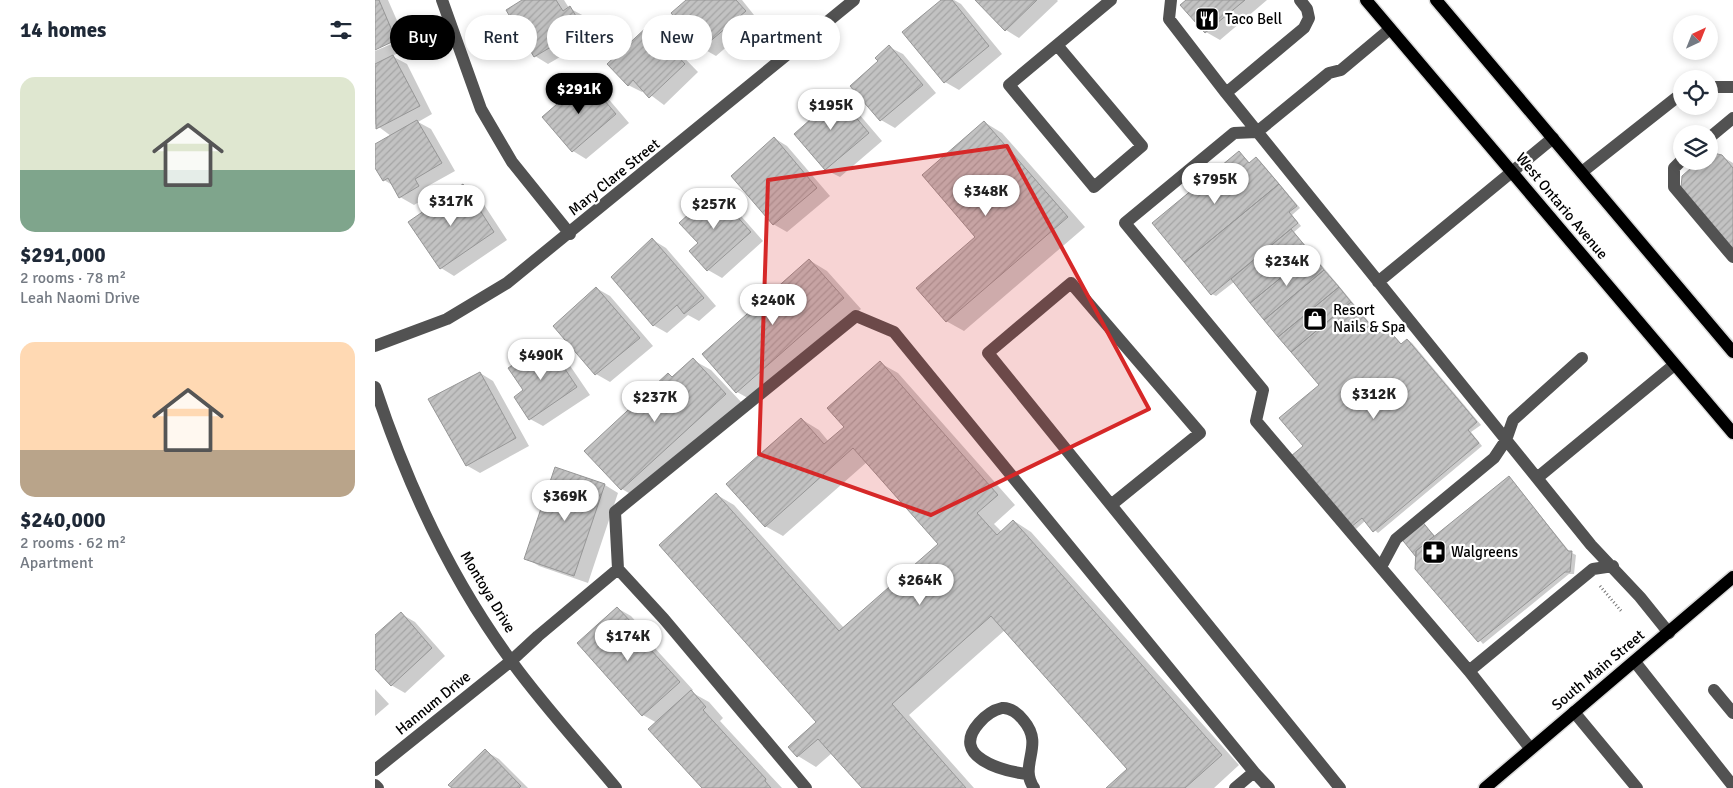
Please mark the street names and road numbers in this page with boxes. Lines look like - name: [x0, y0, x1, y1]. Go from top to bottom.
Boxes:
- street label: Mary Clare Street: [565, 135, 663, 219]
- street label: West Ontario Avenue: [1512, 149, 1612, 263]
- street label: Montoya Drive: [457, 548, 519, 636]
- street label: South Main Street: [1548, 626, 1648, 714]
- street label: Hannum Drive: [392, 667, 474, 739]

